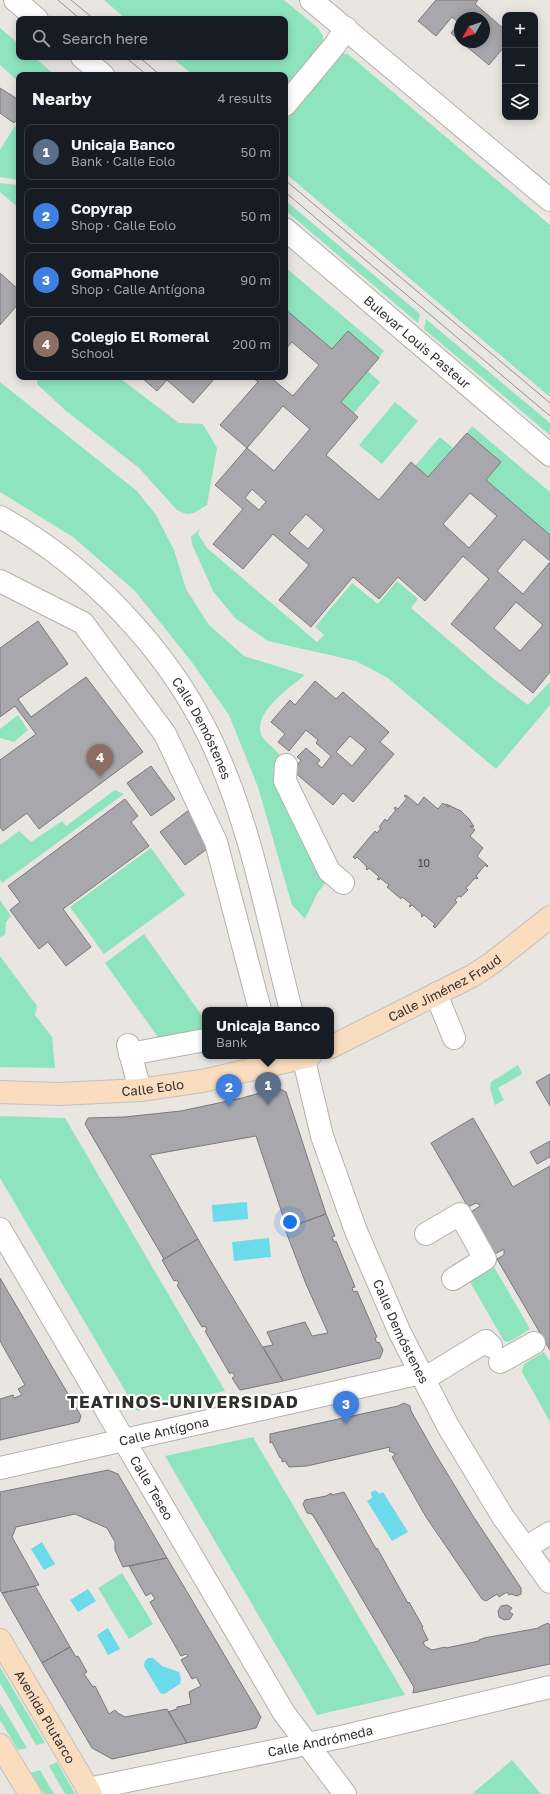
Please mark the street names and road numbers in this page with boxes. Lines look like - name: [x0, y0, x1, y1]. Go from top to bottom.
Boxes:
- street label: Bulevar Louis Pasteur: [361, 292, 474, 392]
- street label: Calle Demóstenes: [169, 674, 235, 782]
- street label: Calle Jiménez Fraud: [385, 951, 504, 1025]
- street label: Calle Eolo: [121, 1076, 185, 1099]
- street label: Calle Demóstenes: [370, 1277, 433, 1386]
- street label: Calle Antígona: [117, 1413, 210, 1449]
- street label: Calle Teseo: [127, 1453, 177, 1523]
- street label: Avenida Plutarco: [12, 1667, 79, 1766]
- street label: Calle Andrómeda: [266, 1722, 374, 1760]

